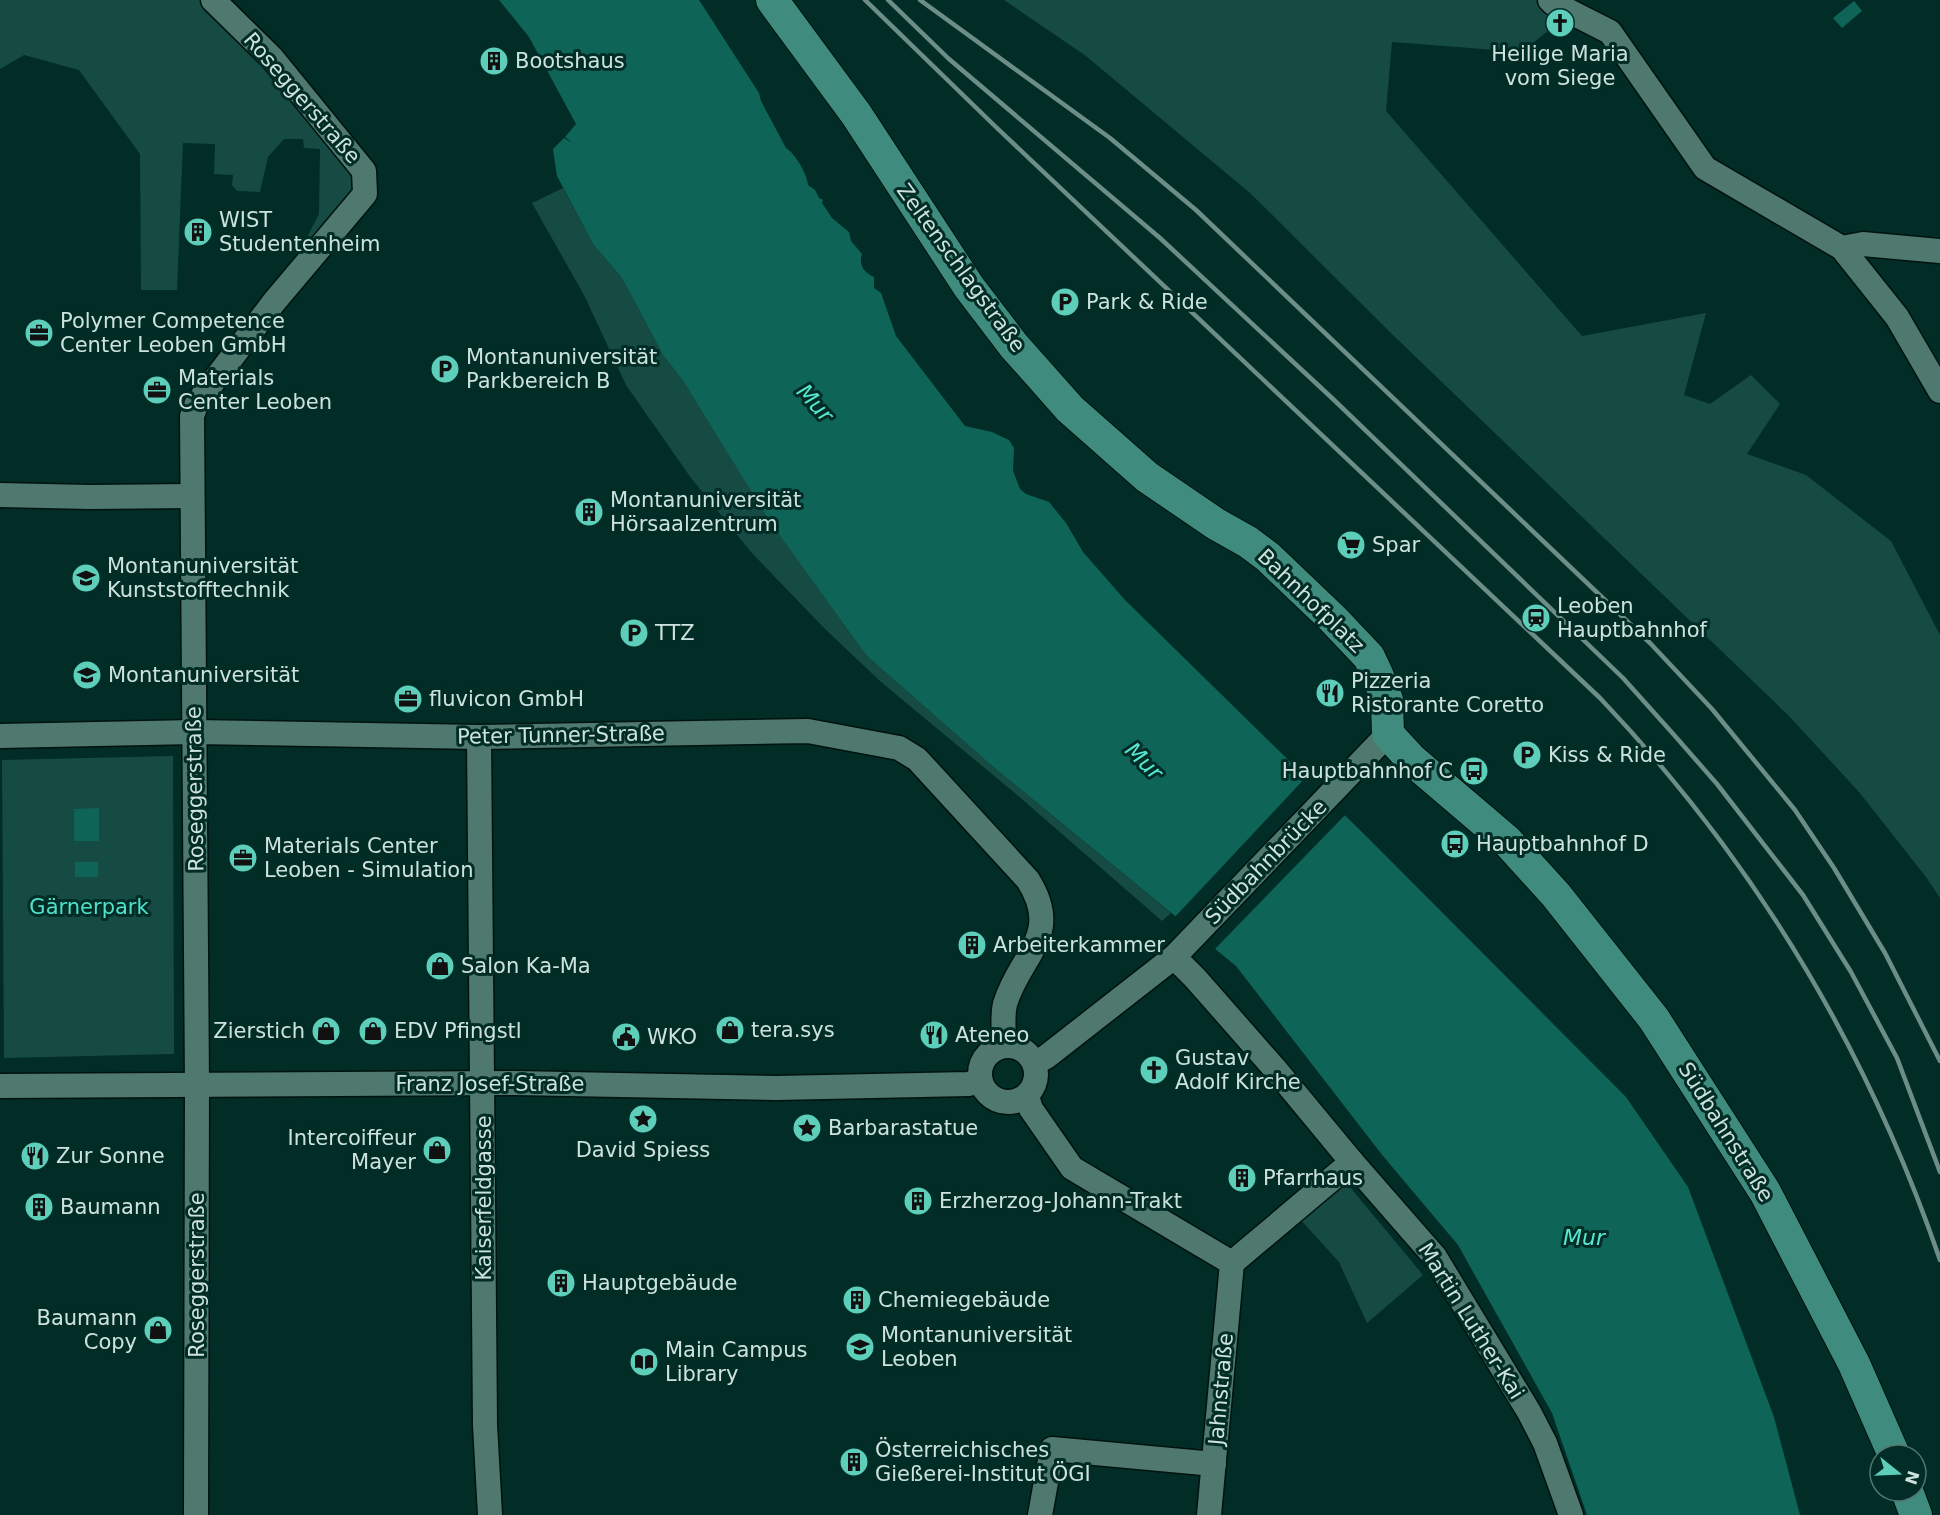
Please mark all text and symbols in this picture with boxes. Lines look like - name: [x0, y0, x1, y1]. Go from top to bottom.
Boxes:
- church icon: Heilige Maria vom Siege: [1544, 7, 1576, 39]
- street label: Roseggerstraße: [239, 28, 365, 168]
- place label: Heilige Maria vom Siege: [1491, 42, 1629, 90]
- building icon: Bootshaus: [478, 45, 510, 77]
- place label: Bootshaus: [515, 49, 625, 73]
- street label: Zeltenschlagstraße: [892, 179, 1030, 357]
- place label: WIST Studentenheim: [219, 208, 380, 256]
- building icon: WIST Studentenheim: [182, 216, 214, 248]
- parking icon: Park & Ride: [1049, 286, 1081, 318]
- place label: Park & Ride: [1086, 290, 1208, 314]
- place label: Polymer Competence Center Leoben GmbH: [60, 309, 287, 357]
- office icon: Polymer Competence Center Leoben GmbH: [23, 317, 55, 349]
- place label: Montanuniversität Parkbereich B: [466, 345, 657, 393]
- parking icon: Montanuniversität Parkbereich B: [429, 353, 461, 385]
- place label: Materials Center Leoben: [178, 366, 332, 414]
- office icon: Materials Center Leoben: [141, 374, 173, 406]
- water label: Mur: [792, 379, 840, 428]
- place label: Montanuniversität Hörsaalzentrum: [610, 488, 801, 536]
- building icon: Montanuniversität Hörsaalzentrum: [573, 496, 605, 528]
- supermarket icon: Spar: [1335, 529, 1367, 561]
- place label: Spar: [1372, 533, 1421, 557]
- street label: Bahnhofplatz: [1253, 544, 1369, 658]
- place label: Montanuniversität Kunststofftechnik: [107, 554, 298, 602]
- school or university icon: Montanuniversität Kunststofftechnik: [70, 562, 102, 594]
- place label: Leoben Hauptbahnhof: [1557, 594, 1708, 642]
- station icon: Leoben Hauptbahnhof: [1520, 602, 1552, 634]
- parking icon: TTZ: [618, 617, 650, 649]
- place label: TTZ: [654, 621, 695, 645]
- school or university icon: Montanuniversität: [71, 659, 103, 691]
- place label: Montanuniversität: [108, 663, 299, 687]
- place label: Pizzeria Ristorante Coretto: [1351, 669, 1544, 717]
- restaurant icon: Pizzeria Ristorante Coretto: [1314, 677, 1346, 709]
- office icon: fluvicon GmbH: [392, 683, 424, 715]
- place label: fluvicon GmbH: [429, 687, 584, 711]
- street label: Roseggerstraße: [182, 706, 208, 872]
- street label: Peter Tunner-Straße: [457, 721, 665, 749]
- water label: Mur: [1120, 737, 1169, 786]
- parking icon: Kiss & Ride: [1511, 739, 1543, 771]
- place label: Kiss & Ride: [1548, 743, 1666, 767]
- bus stop icon: Hauptbahnhof C: [1458, 755, 1490, 787]
- place label: Hauptbahnhof C: [1282, 759, 1453, 783]
- street label: Südbahnbrücke: [1200, 795, 1332, 929]
- bus stop icon: Hauptbahnhof D: [1439, 828, 1471, 860]
- place label: Hauptbahnhof D: [1476, 832, 1649, 856]
- place label: Materials Center Leoben - Simulation: [264, 834, 473, 882]
- office icon: Materials Center Leoben - Simulation: [227, 842, 259, 874]
- park label: Gärnerpark: [29, 895, 149, 919]
- building icon: Arbeiterkammer: [956, 929, 988, 961]
- place label: Arbeiterkammer: [993, 933, 1165, 957]
- shop icon: Salon Ka-Ma: [424, 950, 456, 982]
- place label: Salon Ka-Ma: [461, 954, 591, 978]
- shop icon: tera.sys: [714, 1014, 746, 1046]
- shop icon: Zierstich: [310, 1015, 342, 1047]
- shop icon: EDV Pfingstl: [357, 1015, 389, 1047]
- place label: tera.sys: [751, 1018, 835, 1042]
- place label: Zierstich: [213, 1019, 305, 1043]
- place label: EDV Pfingstl: [394, 1019, 522, 1043]
- restaurant icon: Ateneo: [918, 1019, 950, 1051]
- public building icon: WKO: [610, 1021, 642, 1053]
- place label: Ateneo: [955, 1023, 1029, 1047]
- place label: WKO: [647, 1025, 697, 1049]
- place label: Gustav Adolf Kirche: [1175, 1046, 1301, 1094]
- church icon: Gustav Adolf Kirche: [1138, 1054, 1170, 1086]
- street label: Südbahnstraße: [1674, 1058, 1778, 1206]
- street label: Franz Josef-Straße: [396, 1072, 585, 1096]
- place icon: David Spiess: [627, 1103, 659, 1135]
- place icon: Barbarastatue: [791, 1112, 823, 1144]
- street label: Kaiserfeldgasse: [472, 1115, 496, 1281]
- place label: Barbarastatue: [828, 1116, 978, 1140]
- place label: Intercoiffeur Mayer: [288, 1126, 416, 1174]
- shop icon: Intercoiffeur Mayer: [421, 1134, 453, 1166]
- place label: David Spiess: [576, 1138, 710, 1162]
- restaurant icon: Zur Sonne: [19, 1140, 51, 1172]
- place label: Zur Sonne: [56, 1144, 165, 1168]
- building icon: Pfarrhaus: [1226, 1162, 1258, 1194]
- place label: Pfarrhaus: [1263, 1166, 1363, 1190]
- building icon: Erzherzog-Johann-Trakt: [902, 1185, 934, 1217]
- place label: Erzherzog-Johann-Trakt: [939, 1189, 1182, 1213]
- building icon: Baumann: [23, 1191, 55, 1223]
- street label: Roseggerstraße: [185, 1192, 209, 1358]
- place label: Baumann: [60, 1195, 161, 1219]
- water label: Mur: [1563, 1225, 1607, 1250]
- street label: Martin Luther-Kai: [1413, 1238, 1529, 1404]
- building icon: Hauptgebäude: [545, 1267, 577, 1299]
- place label: Hauptgebäude: [582, 1271, 738, 1295]
- building icon: Chemiegebäude: [841, 1284, 873, 1316]
- place label: Chemiegebäude: [878, 1288, 1050, 1312]
- place label: Baumann Copy: [36, 1306, 137, 1354]
- shop icon: Baumann Copy: [142, 1314, 174, 1346]
- place label: Montanuniversität Leoben: [881, 1323, 1072, 1371]
- school or university icon: Montanuniversität Leoben: [844, 1331, 876, 1363]
- street label: Jahnstraße: [1204, 1332, 1238, 1448]
- place label: Main Campus Library: [665, 1338, 807, 1386]
- library icon: Main Campus Library: [628, 1346, 660, 1378]
- place label: Österreichisches Gießerei-Institut ÖGI: [875, 1437, 1091, 1486]
- north arrow: [1868, 1443, 1928, 1503]
- building icon: Österreichisches Gießerei-Institut ÖGI: [838, 1446, 870, 1478]
- text: N: [1901, 1468, 1923, 1487]

